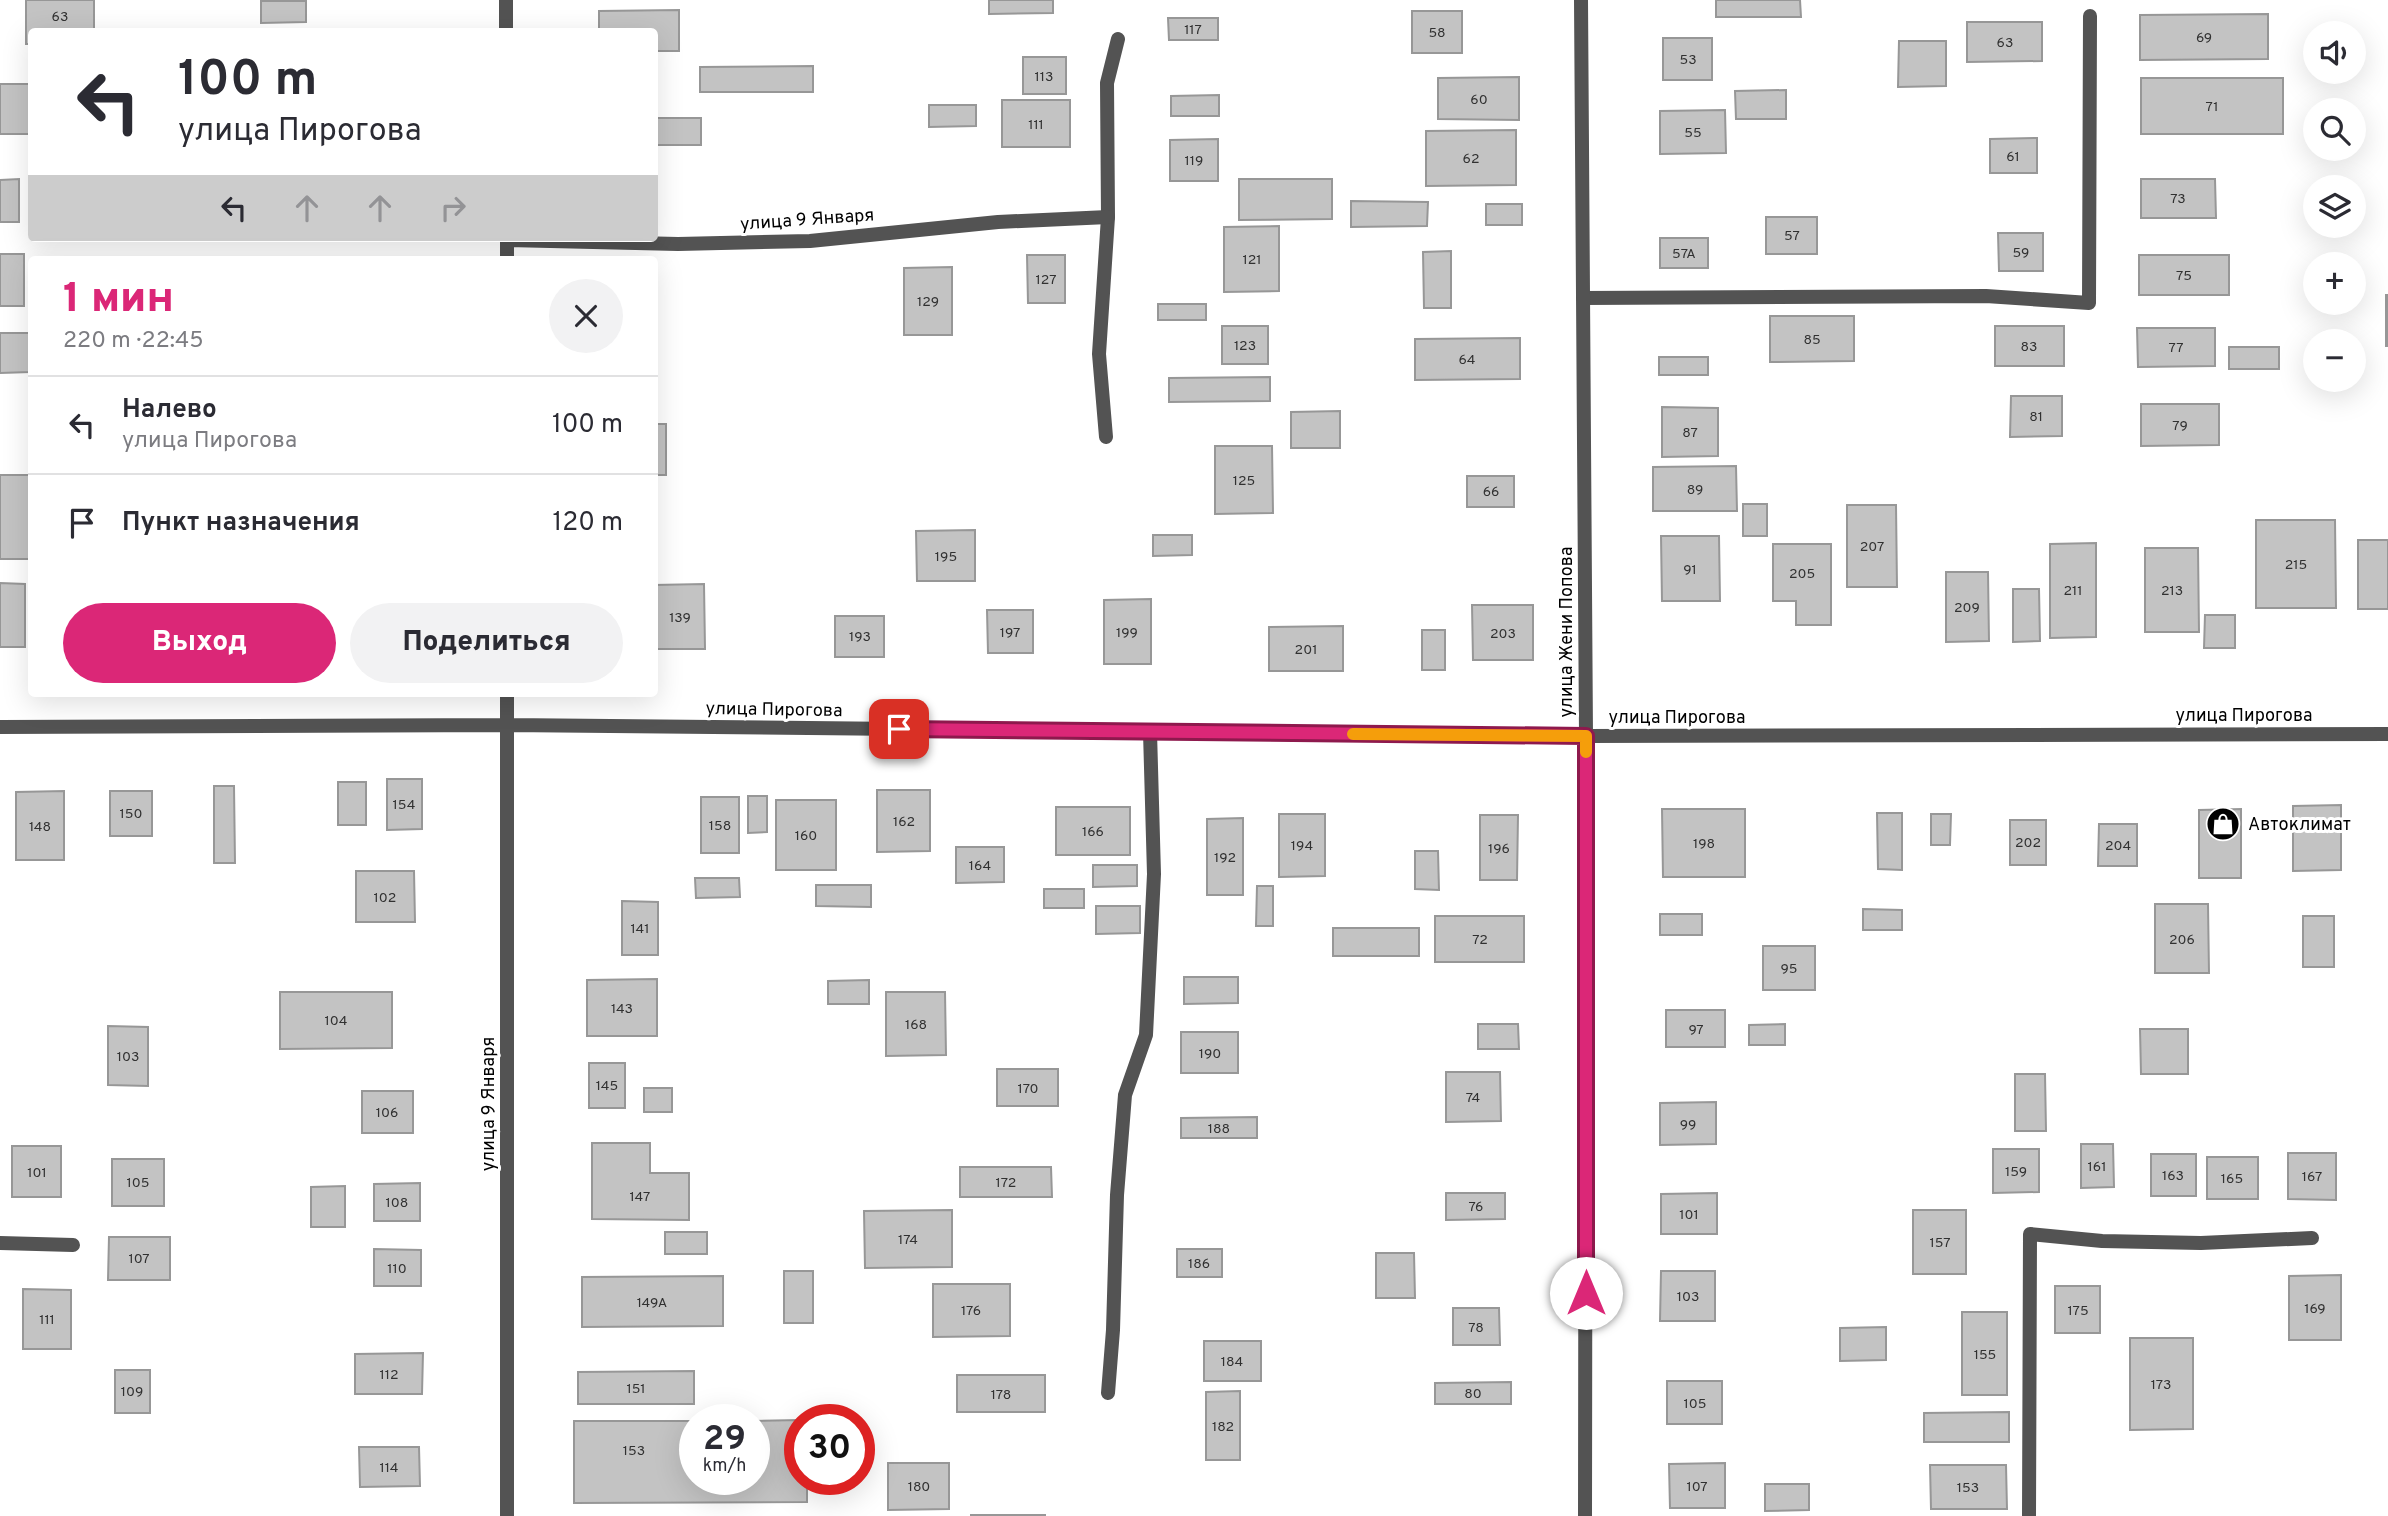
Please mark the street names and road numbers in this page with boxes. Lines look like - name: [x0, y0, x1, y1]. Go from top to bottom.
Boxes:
- street label: улица 9 Января: [739, 204, 875, 237]
- street label: улица Жени Попова: [1556, 547, 1579, 717]
- street label: улица Пирогова: [705, 698, 843, 723]
- street label: улица Пирогова: [2176, 705, 2312, 728]
- street label: улица Пирогова: [1609, 707, 1745, 730]
- street label: улица 9 Января: [478, 1037, 501, 1171]

